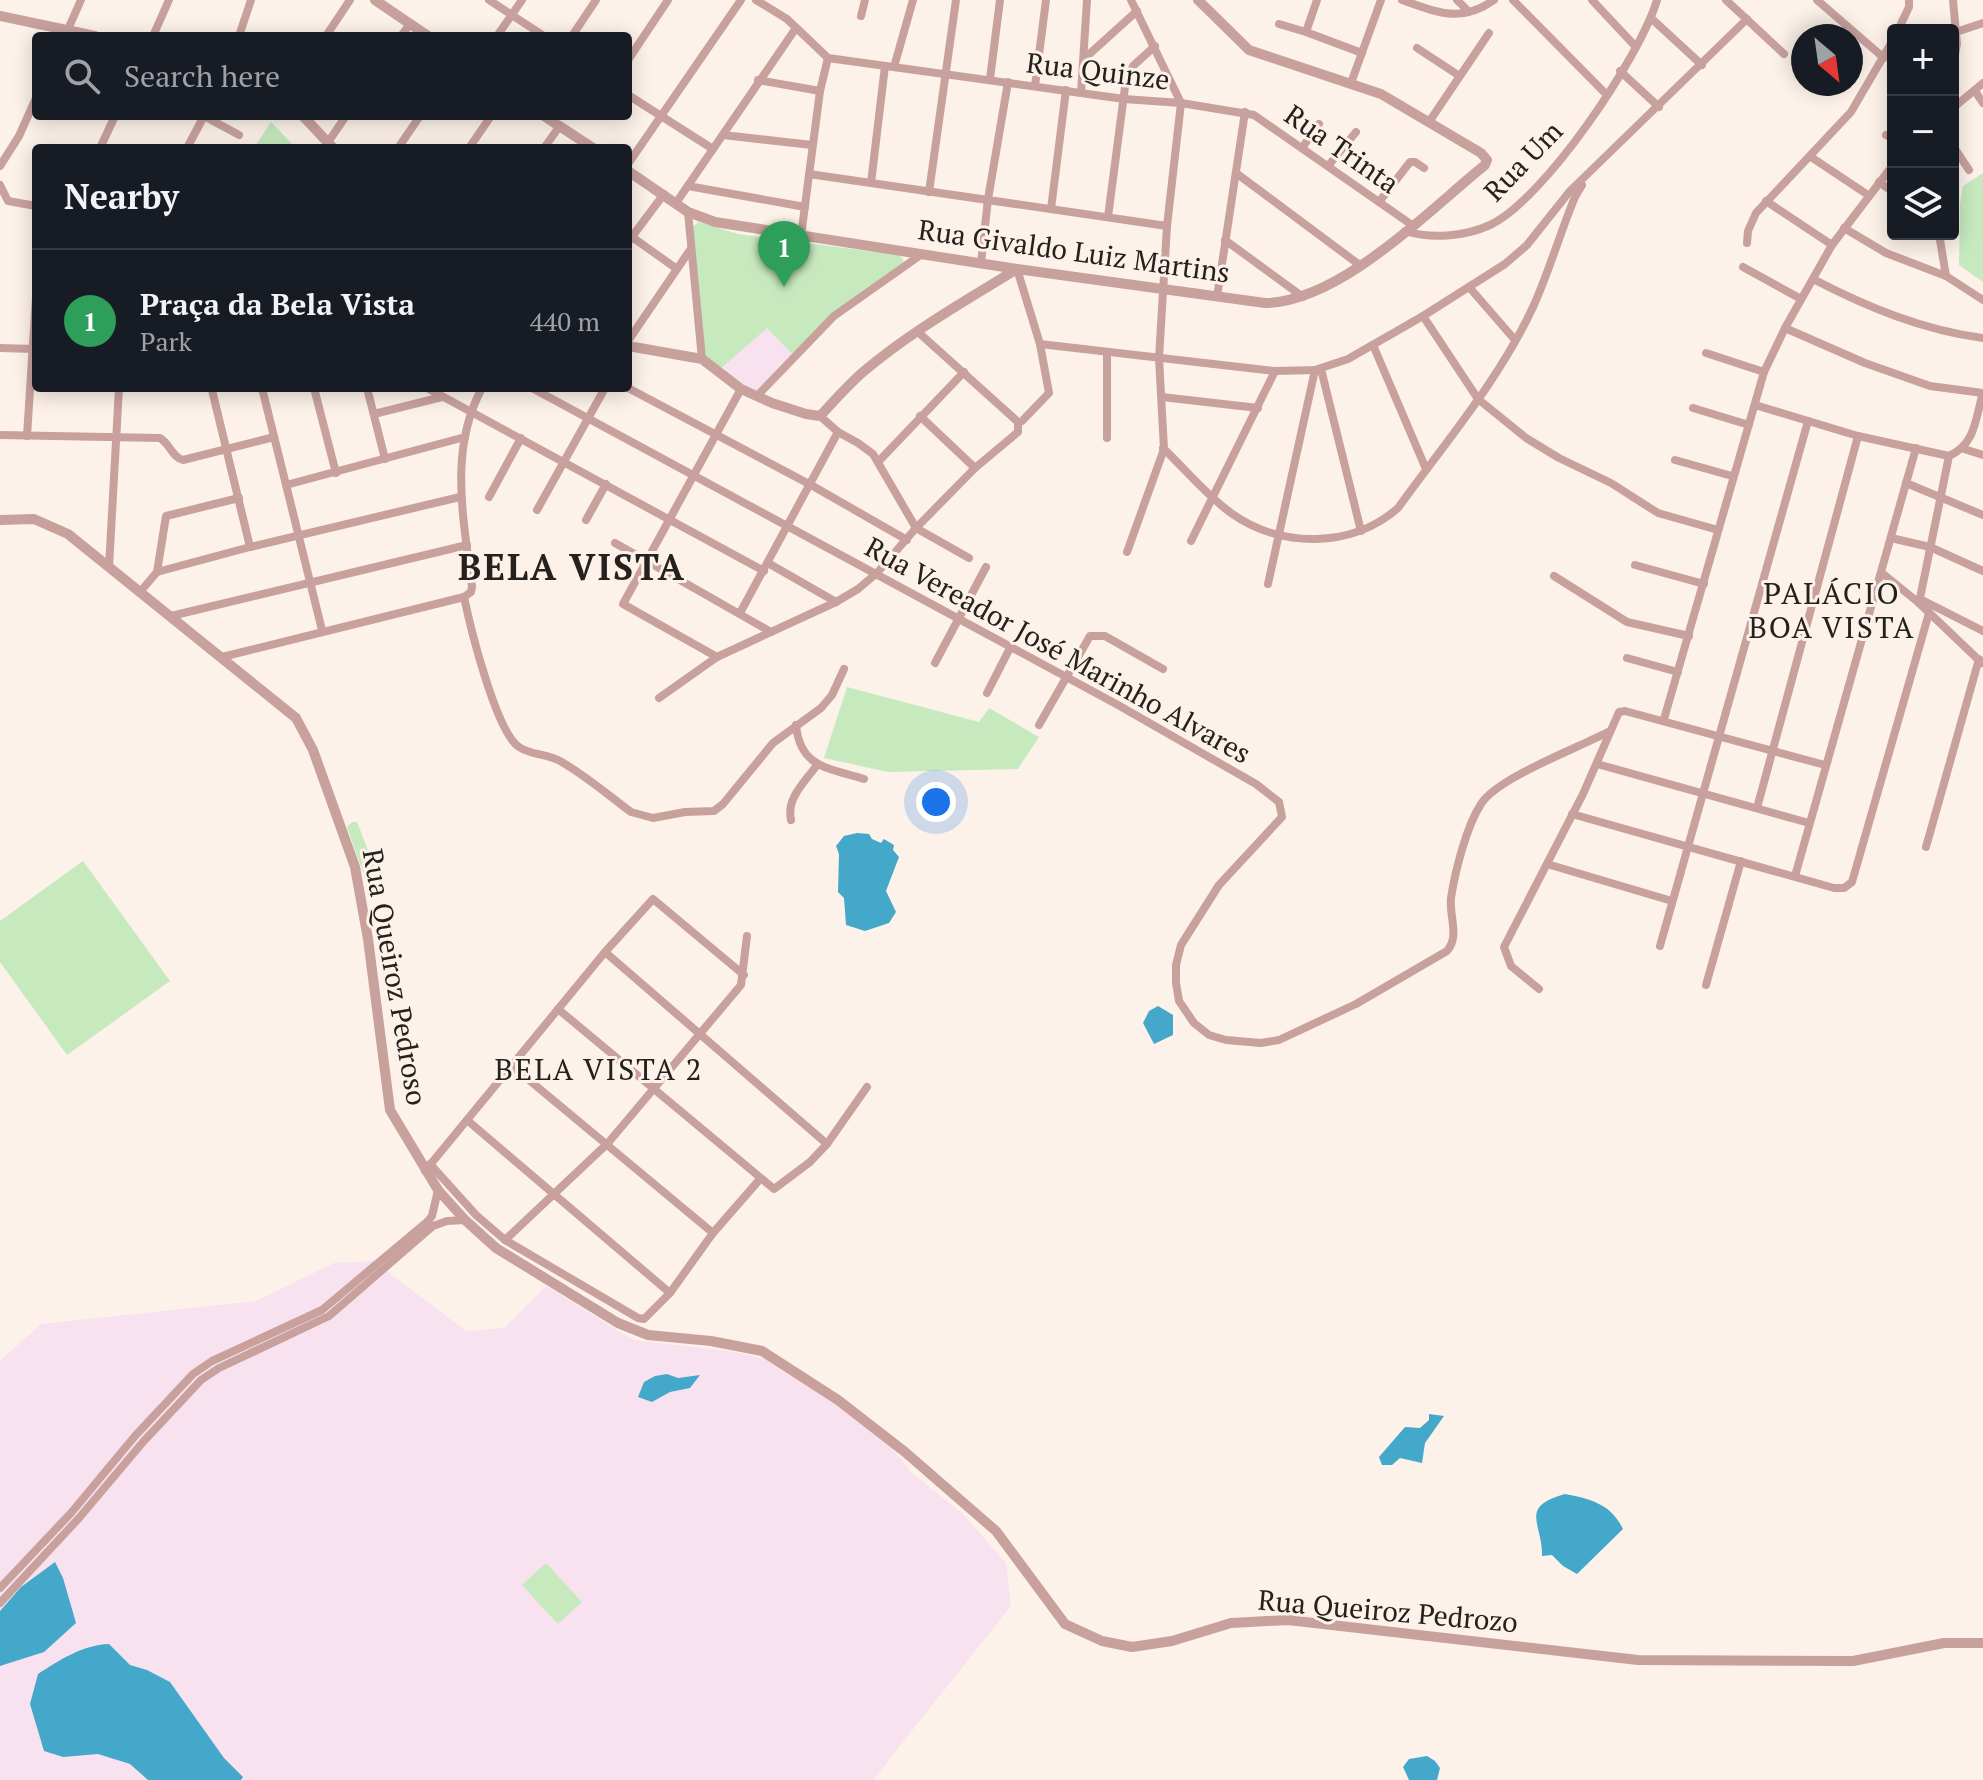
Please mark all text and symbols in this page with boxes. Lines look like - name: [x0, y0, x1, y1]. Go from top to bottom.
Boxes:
- north arrow: [1791, 24, 1863, 96]
- map controls: [1887, 24, 1959, 240]
- button: +: [1887, 24, 1959, 96]
- search box: [32, 32, 632, 120]
- street label: Rua Quinze: [1024, 43, 1172, 98]
- icon: search: [60, 54, 104, 98]
- text: Search here: [124, 56, 280, 96]
- street label: Rua Trinta: [1278, 96, 1407, 202]
- button: −: [1887, 96, 1959, 168]
- street label: Rua Um: [1475, 113, 1570, 209]
- button: layers: [1887, 168, 1959, 240]
- text: Nearby: [64, 174, 179, 219]
- street label: Rua Givaldo Luiz Martins: [916, 210, 1232, 291]
- pin: 1: [758, 221, 810, 287]
- text: Praça da Bela Vista: [140, 284, 415, 324]
- text: 1: [83, 304, 97, 338]
- text: 440 m: [530, 304, 600, 338]
- text: Park: [140, 324, 192, 358]
- street label: Rua Vereador José Marinho Alvares: [859, 528, 1258, 771]
- district label: BELA VISTA: [458, 543, 686, 590]
- district label: PALÁCIO BOA VISTA: [1748, 573, 1916, 647]
- your location: [916, 782, 956, 822]
- street label: Rua Queiroz Pedroso: [355, 846, 436, 1108]
- district label: BELA VISTA 2: [494, 1049, 704, 1089]
- street label: Rua Queiroz Pedrozo: [1257, 1581, 1520, 1640]

